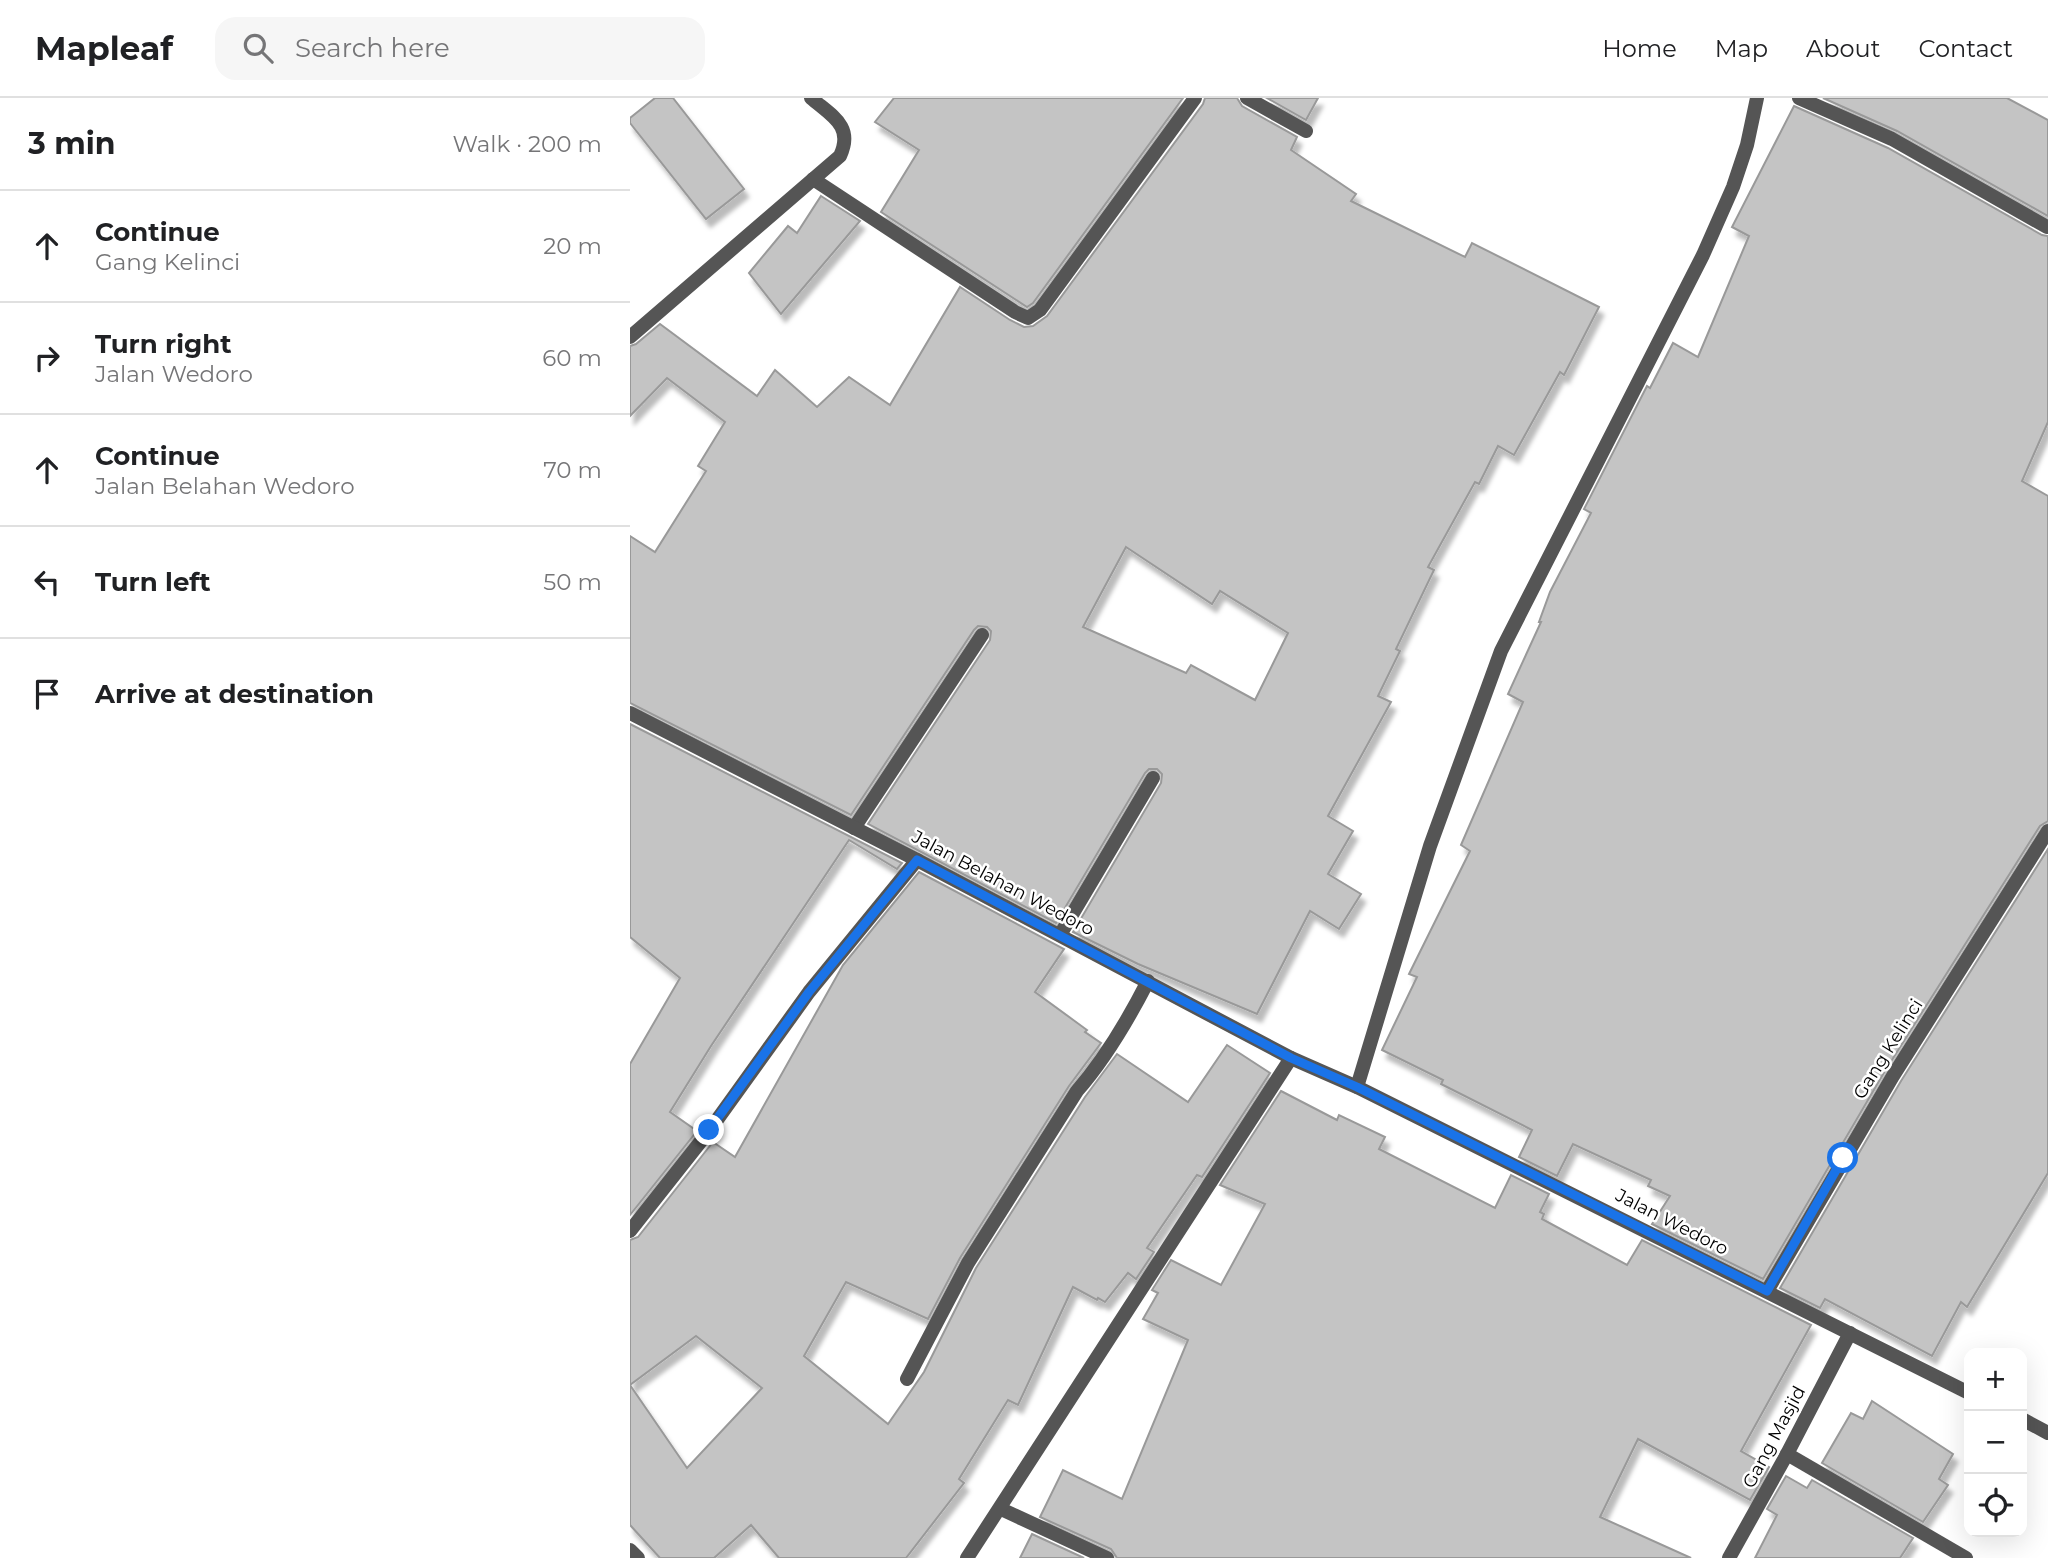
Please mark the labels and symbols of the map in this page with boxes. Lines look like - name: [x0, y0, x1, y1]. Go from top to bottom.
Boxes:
- street label: Jalan Belahan Wedoro: [907, 825, 1098, 940]
- street label: Gang Kelinci: [1849, 995, 1927, 1103]
- route end: [693, 1114, 724, 1145]
- route start: [1827, 1142, 1858, 1173]
- street label: Jalan Wedoro: [1611, 1184, 1732, 1260]
- street label: Gang Masjid: [1738, 1382, 1810, 1492]

